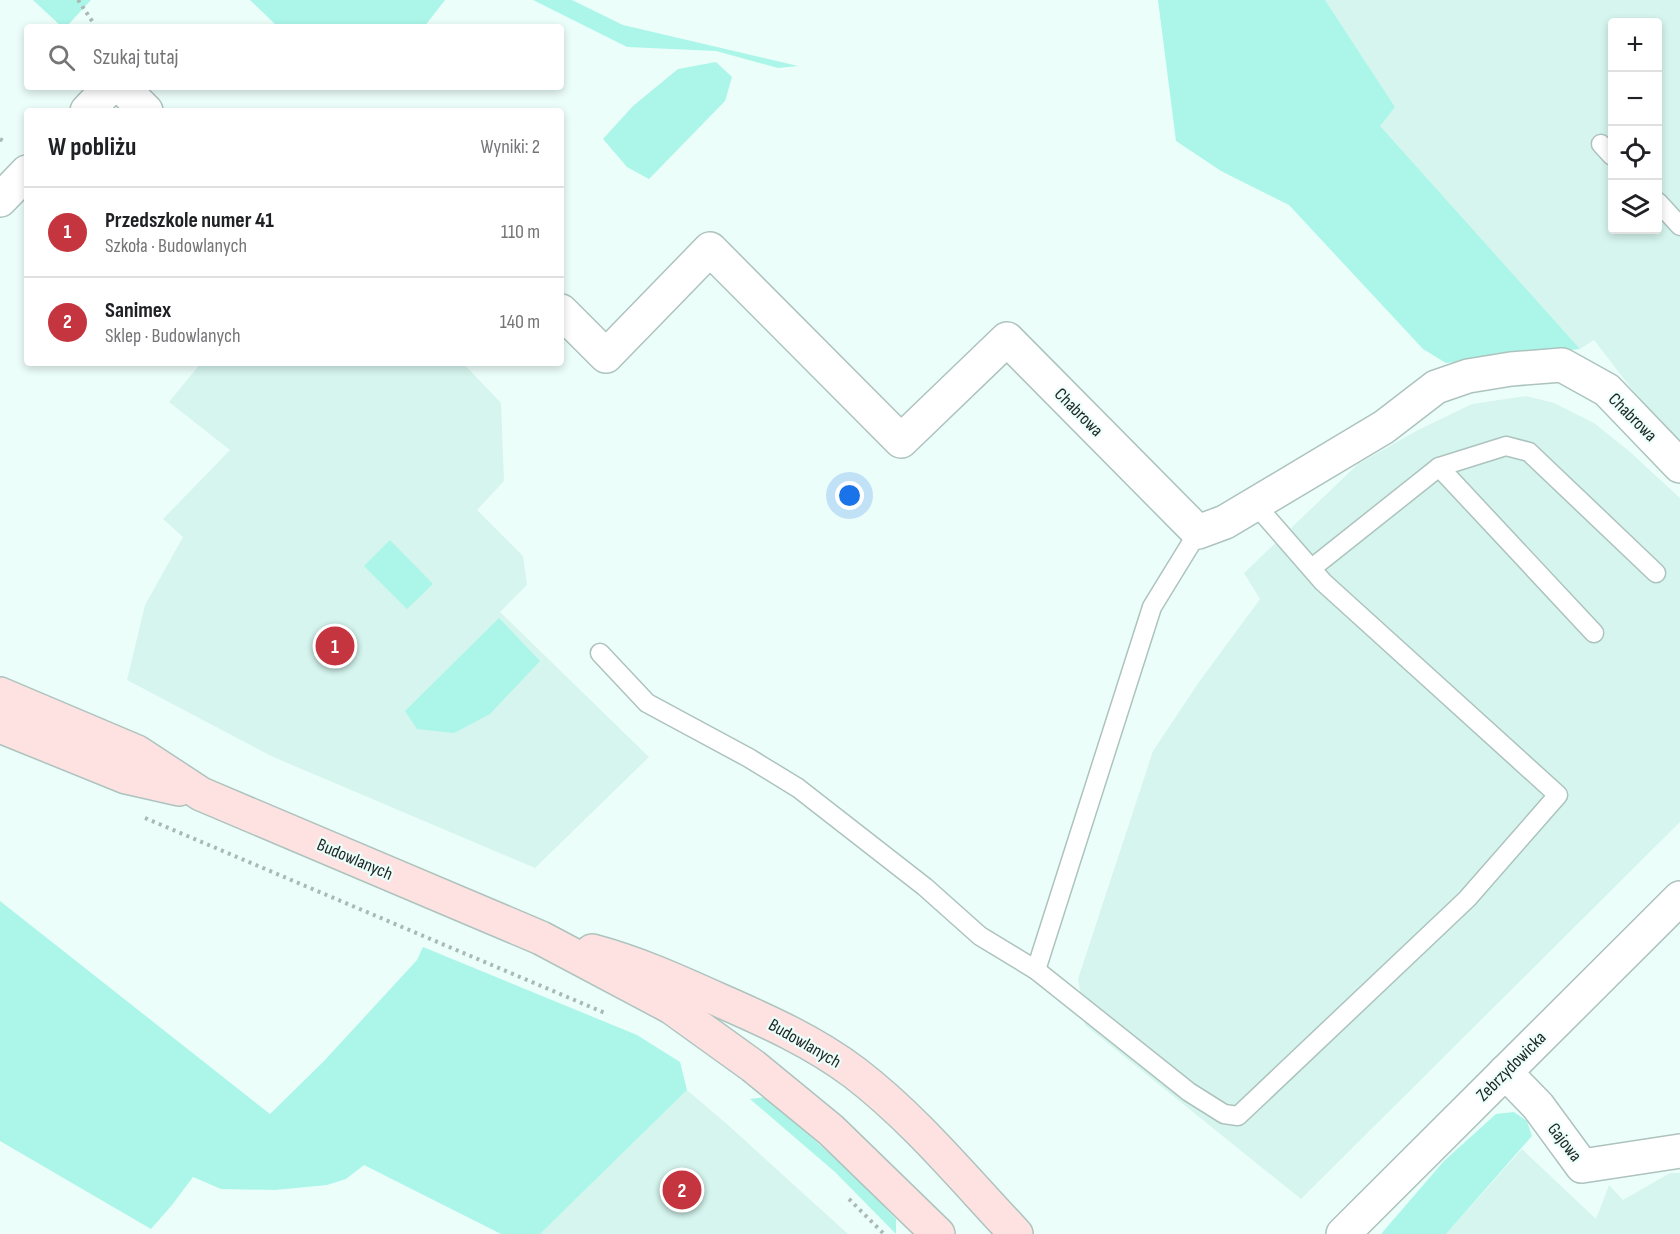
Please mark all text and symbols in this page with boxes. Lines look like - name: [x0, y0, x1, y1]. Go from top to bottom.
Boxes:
- map controls: [1608, 18, 1662, 234]
- button: +: [1608, 18, 1662, 72]
- search box: [24, 24, 564, 90]
- icon: search: [45, 41, 78, 74]
- text: Szukaj tutaj: [93, 44, 179, 71]
- button: −: [1608, 72, 1662, 126]
- button: locate: [1608, 126, 1662, 180]
- text: W pobliżu: [48, 132, 136, 163]
- text: Wyniki: 2: [481, 135, 540, 159]
- button: layers: [1608, 180, 1662, 234]
- text: Przedszkole numer 41: [105, 207, 274, 234]
- text: 1: [64, 220, 71, 244]
- text: 110 m: [501, 220, 540, 244]
- text: Szkoła · Budowlanych: [105, 234, 247, 258]
- text: Sanimex: [105, 297, 171, 324]
- text: 2: [63, 310, 72, 334]
- text: 140 m: [500, 310, 540, 334]
- text: Sklep · Budowlanych: [105, 324, 241, 348]
- street label: Chabrowa: [1050, 384, 1107, 441]
- street label: Chabrowa: [1604, 389, 1661, 446]
- your location: [835, 481, 864, 510]
- pin: 1: [316, 624, 354, 668]
- street label: Budowlanych: [314, 834, 396, 885]
- street label: Budowlanych: [765, 1014, 845, 1073]
- street label: Zebrzydowicka: [1472, 1027, 1551, 1105]
- street label: Gajowa: [1543, 1119, 1586, 1166]
- pin: 2: [662, 1168, 702, 1212]

